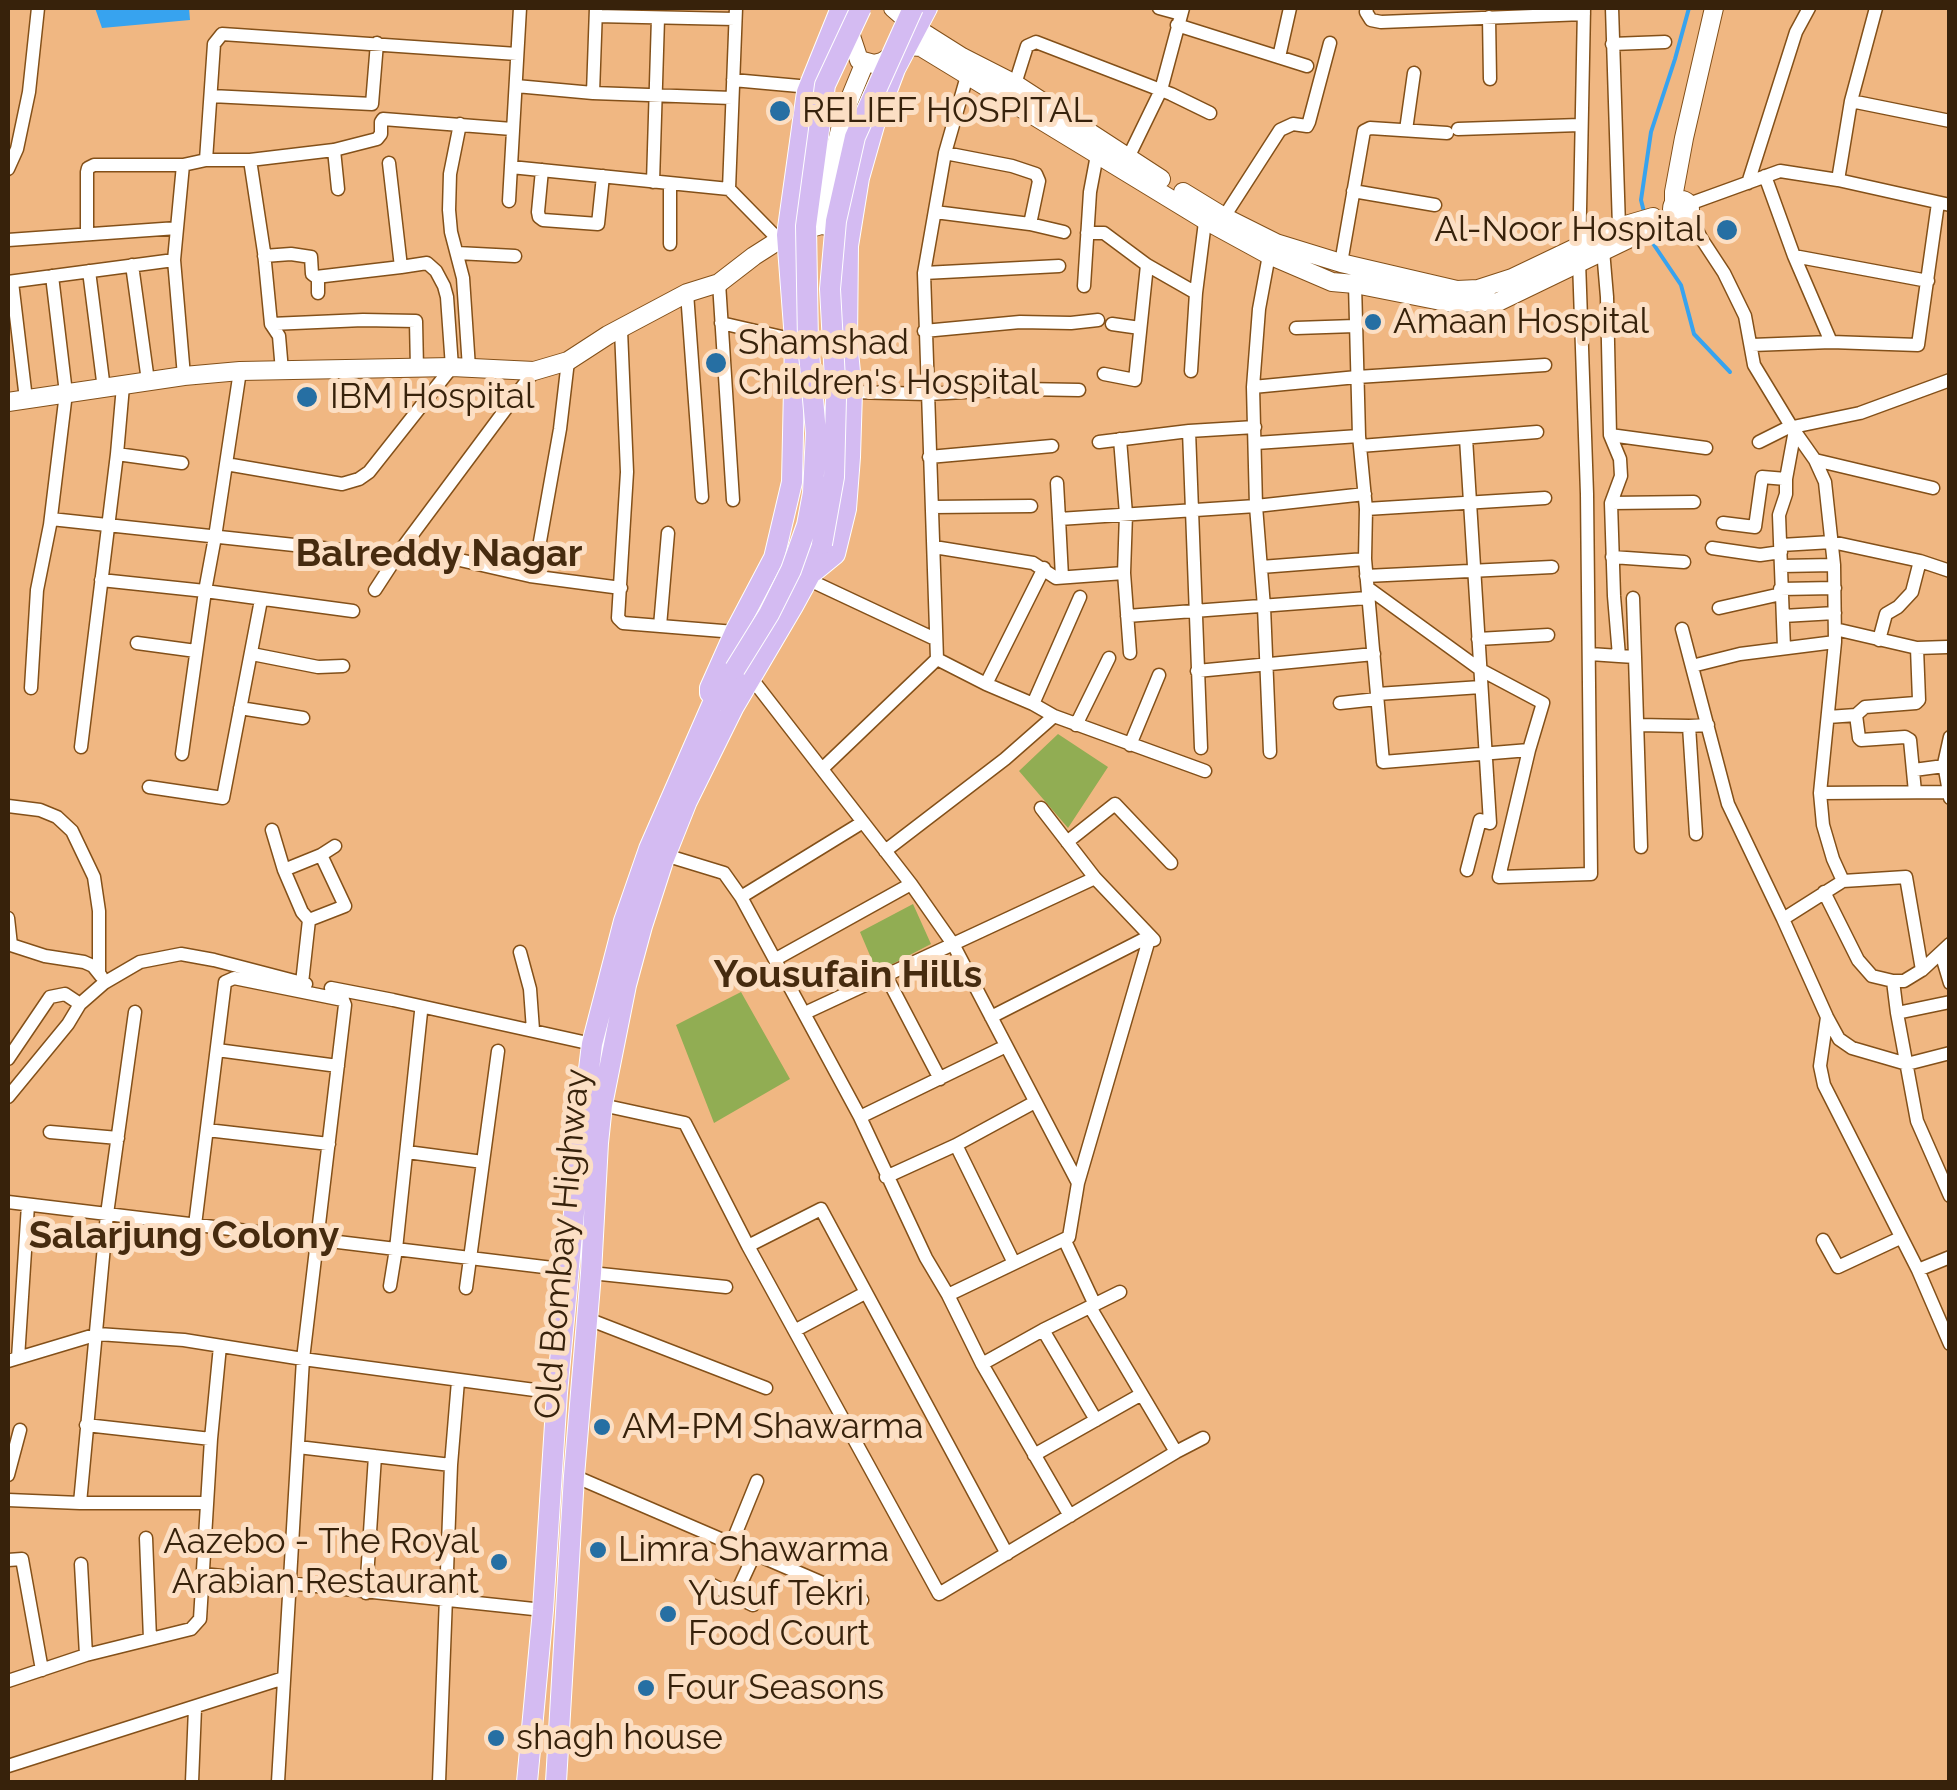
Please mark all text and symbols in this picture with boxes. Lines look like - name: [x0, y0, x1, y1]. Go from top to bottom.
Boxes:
- place label: RELIEF HOSPITAL: [802, 90, 1093, 132]
- marker: RELIEF HOSPITAL: [767, 98, 793, 124]
- place label: Al-Noor Hospital: [1434, 209, 1704, 251]
- marker: Al-Noor Hospital: [1714, 217, 1740, 243]
- place label: Amaan Hospital: [1393, 301, 1649, 343]
- marker: Amaan Hospital: [1362, 311, 1384, 333]
- place label: Shamshad Children's Hospital: [738, 322, 1039, 404]
- marker: Shamshad Children's Hospital: [703, 350, 729, 376]
- place label: IBM Hospital: [330, 376, 534, 418]
- marker: IBM Hospital: [294, 384, 320, 410]
- district label: Balreddy Nagar: [295, 532, 583, 578]
- district label: Yousufain Hills: [714, 953, 982, 999]
- street label: Old Bombay Highway: [527, 1067, 599, 1421]
- district label: Salarjung Colony: [29, 1214, 339, 1260]
- place label: AM-PM Shawarma: [622, 1406, 923, 1448]
- marker: AM-PM Shawarma: [591, 1416, 613, 1438]
- place label: Aazebo - The Royal Arabian Restaurant: [163, 1521, 479, 1603]
- place label: Limra Shawarma: [618, 1529, 889, 1571]
- marker: Limra Shawarma: [587, 1539, 609, 1561]
- marker: Aazebo - The Royal Arabian Restaurant: [488, 1551, 510, 1573]
- place label: Yusuf Tekri Food Court: [688, 1573, 869, 1655]
- marker: Yusuf Tekri Food Court: [657, 1603, 679, 1625]
- place label: Four Seasons: [666, 1667, 884, 1709]
- marker: Four Seasons: [635, 1677, 657, 1699]
- place label: shagh house: [516, 1717, 723, 1759]
- marker: shagh house: [485, 1727, 507, 1749]

